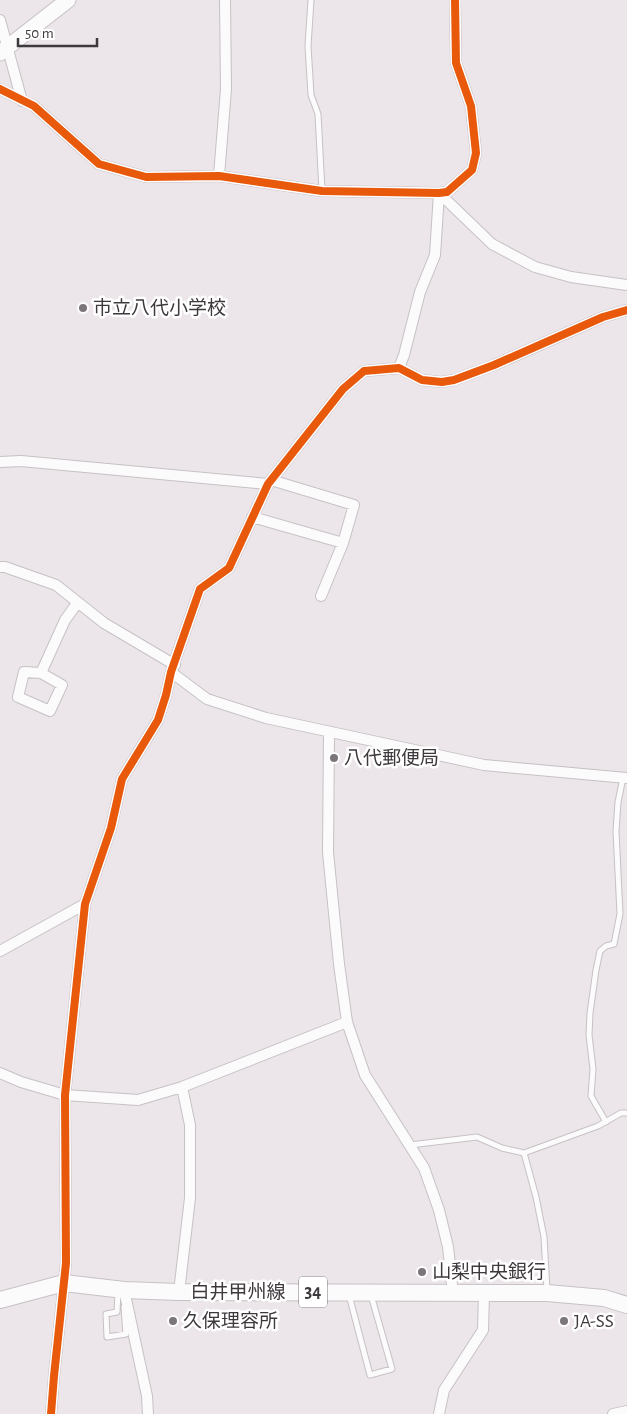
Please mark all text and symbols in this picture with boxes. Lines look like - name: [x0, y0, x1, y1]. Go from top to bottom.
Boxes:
- scale bar: [18, 15, 96, 47]
- text: 50 m: [25, 26, 54, 41]
- place label: 市立八代小学校: [93, 297, 226, 318]
- marker: 市立八代小学校: [77, 302, 89, 314]
- place label: 八代郵便局: [344, 747, 439, 768]
- marker: 八代郵便局: [328, 752, 340, 764]
- place label: 山梨中央銀行: [432, 1261, 546, 1282]
- marker: 山梨中央銀行: [416, 1266, 428, 1278]
- road number: 34: [299, 1276, 327, 1308]
- street label: 白井甲州線: [190, 1281, 286, 1302]
- place label: 久保理容所: [183, 1310, 278, 1331]
- place label: JA-SS: [574, 1312, 614, 1331]
- marker: 久保理容所: [167, 1315, 179, 1327]
- marker: JA-SS: [558, 1315, 570, 1327]

